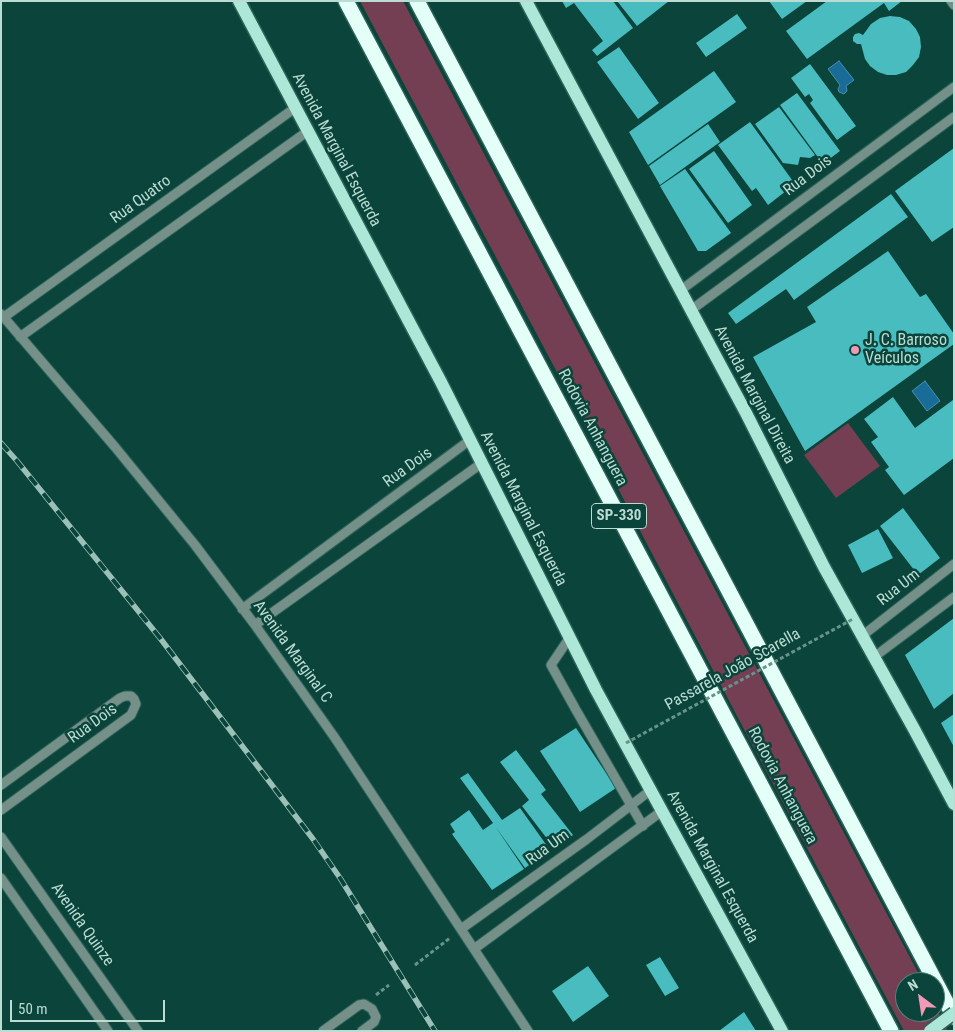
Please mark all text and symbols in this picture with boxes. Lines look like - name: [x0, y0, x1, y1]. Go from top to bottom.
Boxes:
- street label: Avenida Marginal Esquerda: [287, 70, 385, 230]
- street label: Rua Dois: [780, 152, 836, 200]
- street label: Rua Quatro: [107, 172, 175, 228]
- street label: Avenida Marginal Direita: [709, 323, 799, 467]
- place label: J. C. Barroso Veículos: [865, 331, 947, 369]
- marker: J. C. Barroso Veículos: [849, 344, 861, 356]
- street label: Rodovia Anhanguera: [553, 366, 631, 490]
- street label: Avenida Marginal Esquerda: [476, 428, 570, 590]
- street label: Rua Dois: [380, 444, 436, 492]
- road number: SP-330: [592, 504, 646, 528]
- street label: Rua Um: [874, 565, 924, 611]
- street label: Avenida Marginal C: [248, 597, 336, 707]
- street label: Passarela João Scarella: [662, 625, 804, 715]
- street label: Rua Dois: [65, 700, 121, 748]
- street label: Rodovia Anhanguera: [743, 724, 821, 848]
- street label: Avenida Marginal Esquerda: [662, 787, 762, 947]
- street label: Rua Um: [523, 826, 573, 870]
- street label: Avenida Quinze: [46, 880, 118, 970]
- north arrow: [895, 972, 945, 1022]
- text: N: [905, 976, 921, 994]
- scale bar: [12, 990, 168, 1022]
- text: 50 m: [18, 1000, 48, 1018]

